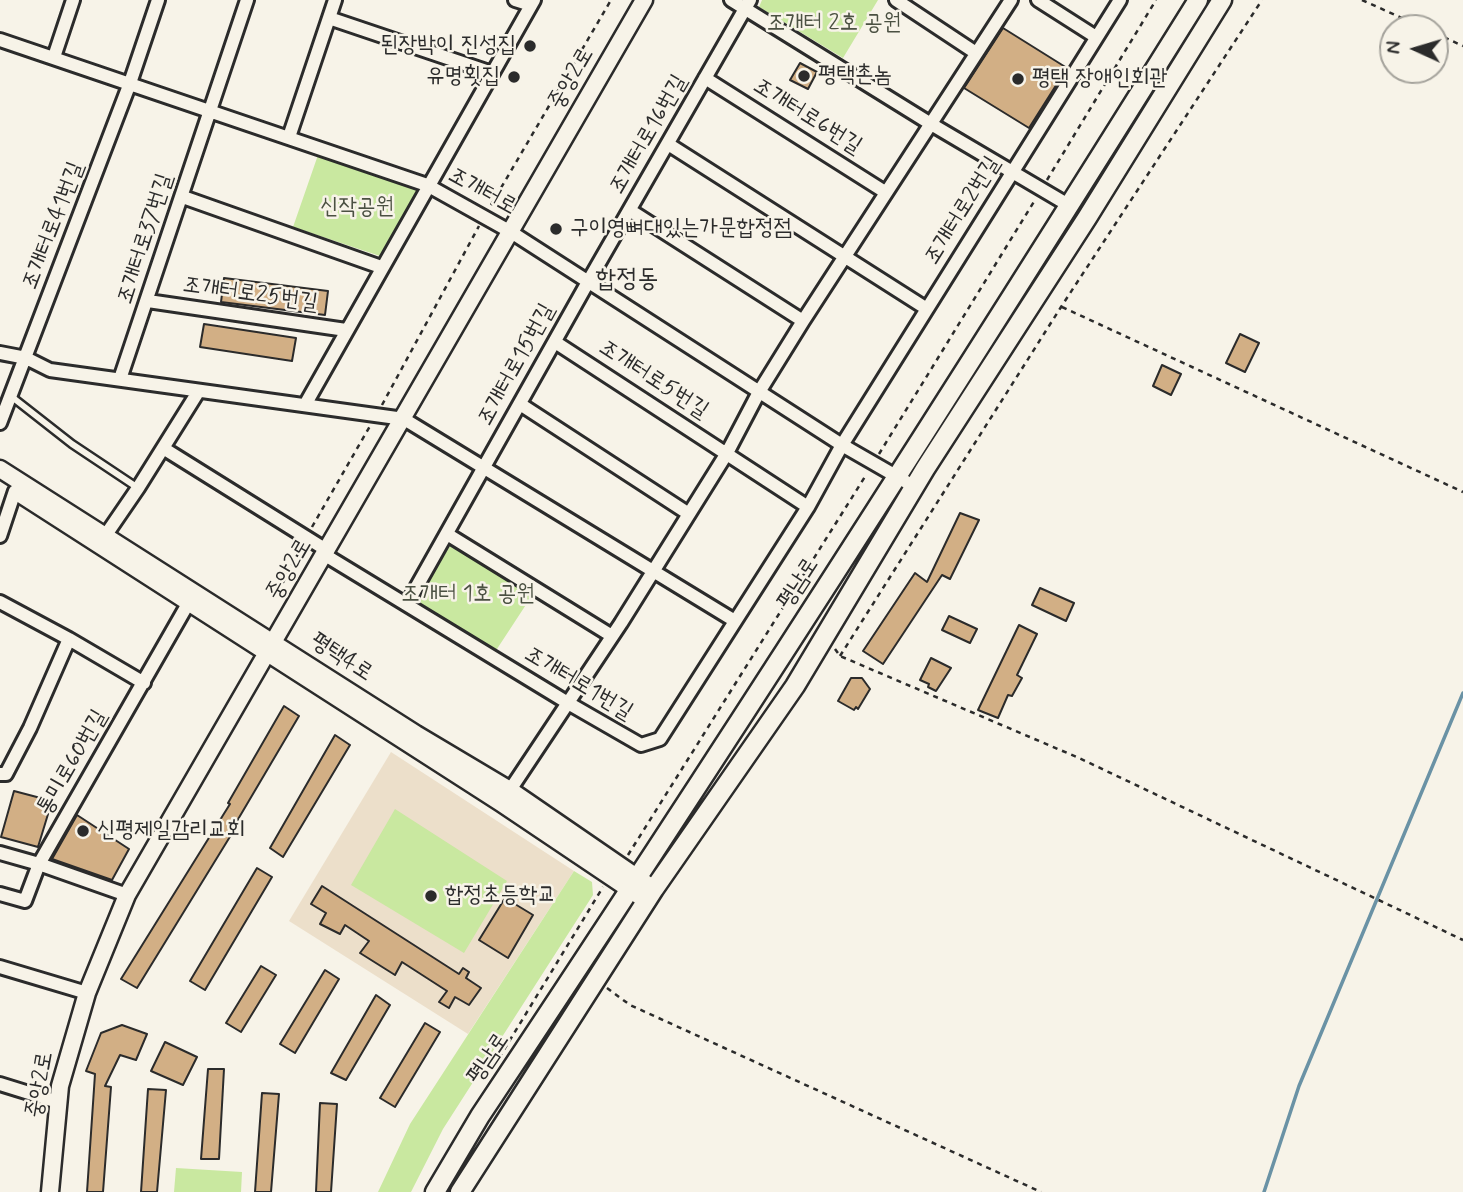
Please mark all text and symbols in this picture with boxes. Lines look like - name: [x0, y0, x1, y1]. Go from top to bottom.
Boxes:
- park label: 조개터 2호 공원: [767, 10, 901, 38]
- north arrow: [1379, 14, 1449, 84]
- place label: 된장박이 진성집: [380, 32, 516, 60]
- marker: 된장박이 진성집: [522, 38, 538, 54]
- text: N: [1382, 40, 1407, 55]
- street label: 중앙2로: [543, 43, 601, 115]
- place label: 평택촌놈: [818, 62, 892, 90]
- place label: 유명횟집: [426, 63, 500, 91]
- place label: 평택 장애인회관: [1032, 65, 1168, 93]
- marker: 평택촌놈: [796, 68, 812, 84]
- marker: 유명횟집: [506, 69, 522, 85]
- street label: 조개터로16번길: [604, 70, 694, 200]
- marker: 평택 장애인회관: [1010, 71, 1026, 87]
- street label: 조개터로6번길: [748, 73, 866, 161]
- street label: 조개터로2번길: [919, 152, 1007, 270]
- street label: 조개터로41번길: [17, 158, 91, 294]
- street label: 조개터로: [443, 162, 521, 222]
- street label: 조개터로37번길: [112, 170, 180, 308]
- park label: 신작공원: [320, 194, 394, 222]
- place label: 구이영뼈대있는가문합정점: [570, 215, 792, 243]
- marker: 구이영뼈대있는가문합정점: [548, 221, 564, 237]
- district label: 합정동: [596, 265, 658, 297]
- street label: 조개터로25번길: [181, 272, 319, 318]
- street label: 조개터로15번길: [472, 299, 562, 431]
- street label: 조개터로5번길: [593, 334, 713, 426]
- street label: 중앙2로: [261, 534, 319, 606]
- street label: 평남로: [772, 553, 826, 615]
- park label: 조개터 1호 공원: [401, 581, 535, 609]
- street label: 평택4로: [305, 628, 377, 688]
- street label: 조개터로1번길: [519, 641, 637, 727]
- street label: 통미로60번길: [32, 705, 114, 821]
- place label: 신평제일감리교회: [97, 817, 245, 845]
- marker: 신평제일감리교회: [75, 823, 91, 839]
- place label: 합정초등학교: [445, 882, 556, 910]
- marker: 합정초등학교: [423, 888, 439, 904]
- street label: 평남로: [462, 1028, 516, 1090]
- street label: 중앙2로: [22, 1050, 60, 1120]

